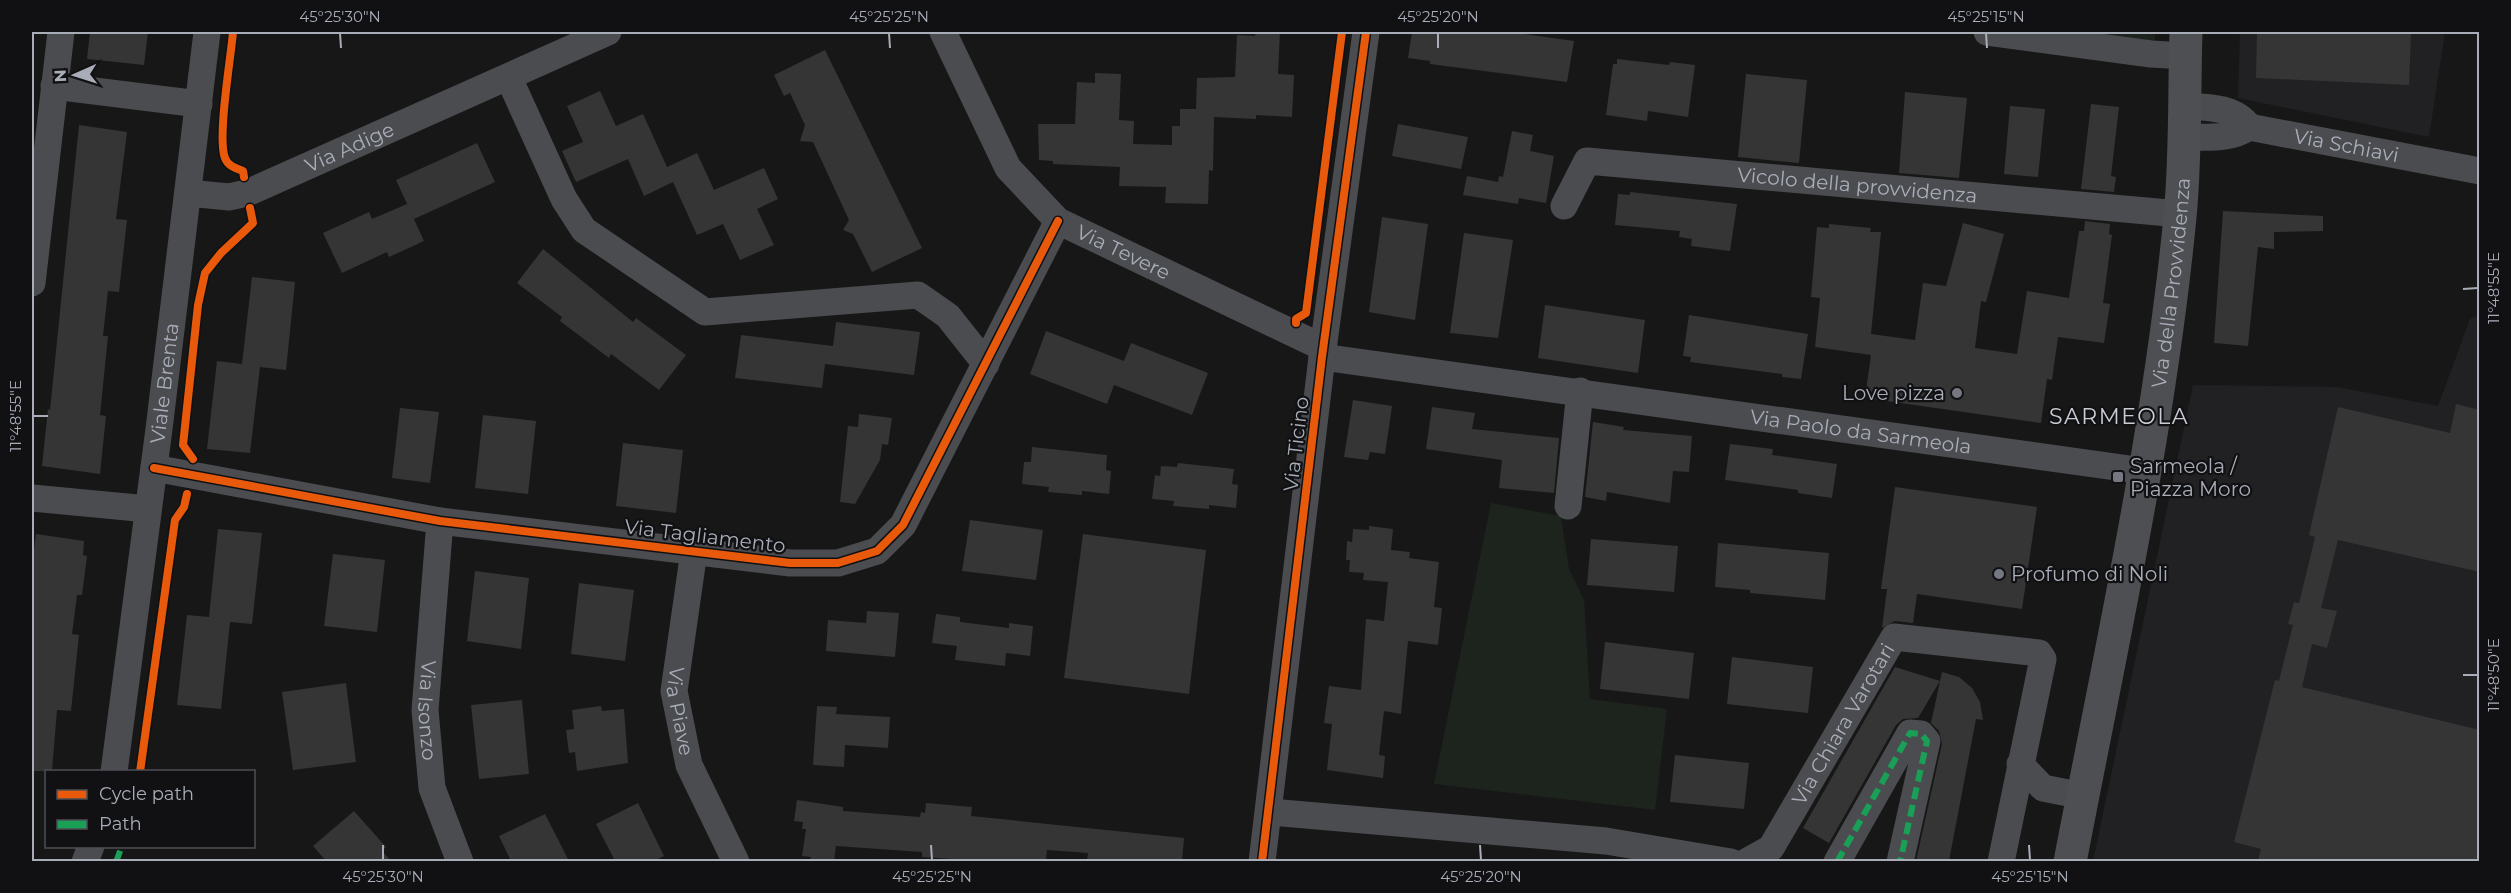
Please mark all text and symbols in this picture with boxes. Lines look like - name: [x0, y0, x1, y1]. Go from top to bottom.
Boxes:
- text: 45°25'30"N: [299, 7, 381, 26]
- text: 45°25'25"N: [849, 7, 929, 26]
- text: 45°25'20"N: [1397, 7, 1479, 26]
- text: 45°25'15"N: [1947, 7, 2025, 26]
- north arrow: [45, 45, 105, 105]
- text: N: [51, 69, 70, 83]
- street label: Via Adige: [301, 117, 398, 178]
- street label: Via Schiavi: [2292, 124, 2401, 167]
- street label: Vicolo della provvidenza: [1736, 162, 1979, 208]
- street label: Via della Provvidenza: [2147, 177, 2195, 390]
- street label: Via Tevere: [1073, 220, 1174, 285]
- text: 11°48'55"E: [2484, 252, 2503, 324]
- street label: Viale Brenta: [145, 321, 184, 445]
- text: 11°48'55"E: [6, 380, 25, 452]
- place label: Love pizza: [1842, 381, 1945, 405]
- marker: Love pizza: [1950, 386, 1964, 400]
- street label: Via Ticino: [1278, 395, 1314, 493]
- district label: SARMEOLA: [2049, 403, 2189, 430]
- street label: Via Paolo da Sarmeola: [1749, 405, 1973, 459]
- place label: Sarmeola / Piazza Moro: [2130, 454, 2251, 501]
- marker: Sarmeola / Piazza Moro: [2111, 470, 2125, 484]
- street label: Via Tagliamento: [623, 514, 787, 558]
- place label: Profumo di Noli: [2011, 562, 2168, 586]
- marker: Profumo di Noli: [1992, 567, 2006, 581]
- text: 11°48'50"E: [2484, 638, 2503, 712]
- street label: Via Chiara Varotari: [1787, 639, 1900, 809]
- street label: Via Isonzo: [413, 659, 441, 762]
- street label: Via Piave: [661, 665, 699, 758]
- legend: [45, 770, 255, 848]
- text: Cycle path: [99, 783, 194, 805]
- text: Path: [99, 813, 142, 835]
- text: 45°25'30"N: [342, 867, 424, 886]
- text: 45°25'25"N: [892, 867, 972, 886]
- text: 45°25'20"N: [1440, 867, 1522, 886]
- text: 45°25'15"N: [1991, 867, 2069, 886]

